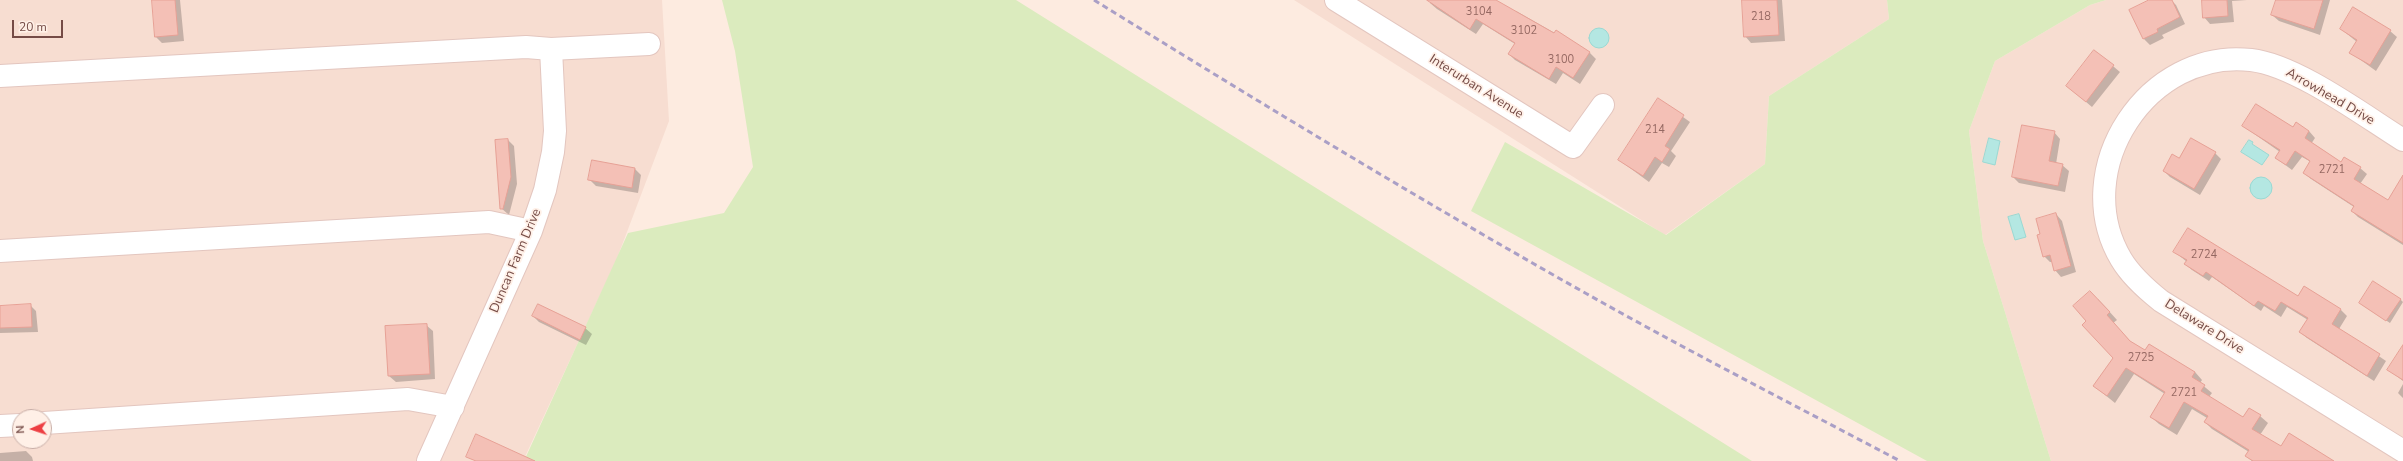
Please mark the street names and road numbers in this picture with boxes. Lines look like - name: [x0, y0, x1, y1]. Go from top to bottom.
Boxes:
- street label: Interurban Avenue: [1426, 52, 1526, 122]
- street label: Arrowhead Drive: [2283, 65, 2377, 129]
- street label: Duncan Farm Drive: [487, 207, 545, 315]
- street label: Delaware Drive: [2161, 296, 2247, 358]

